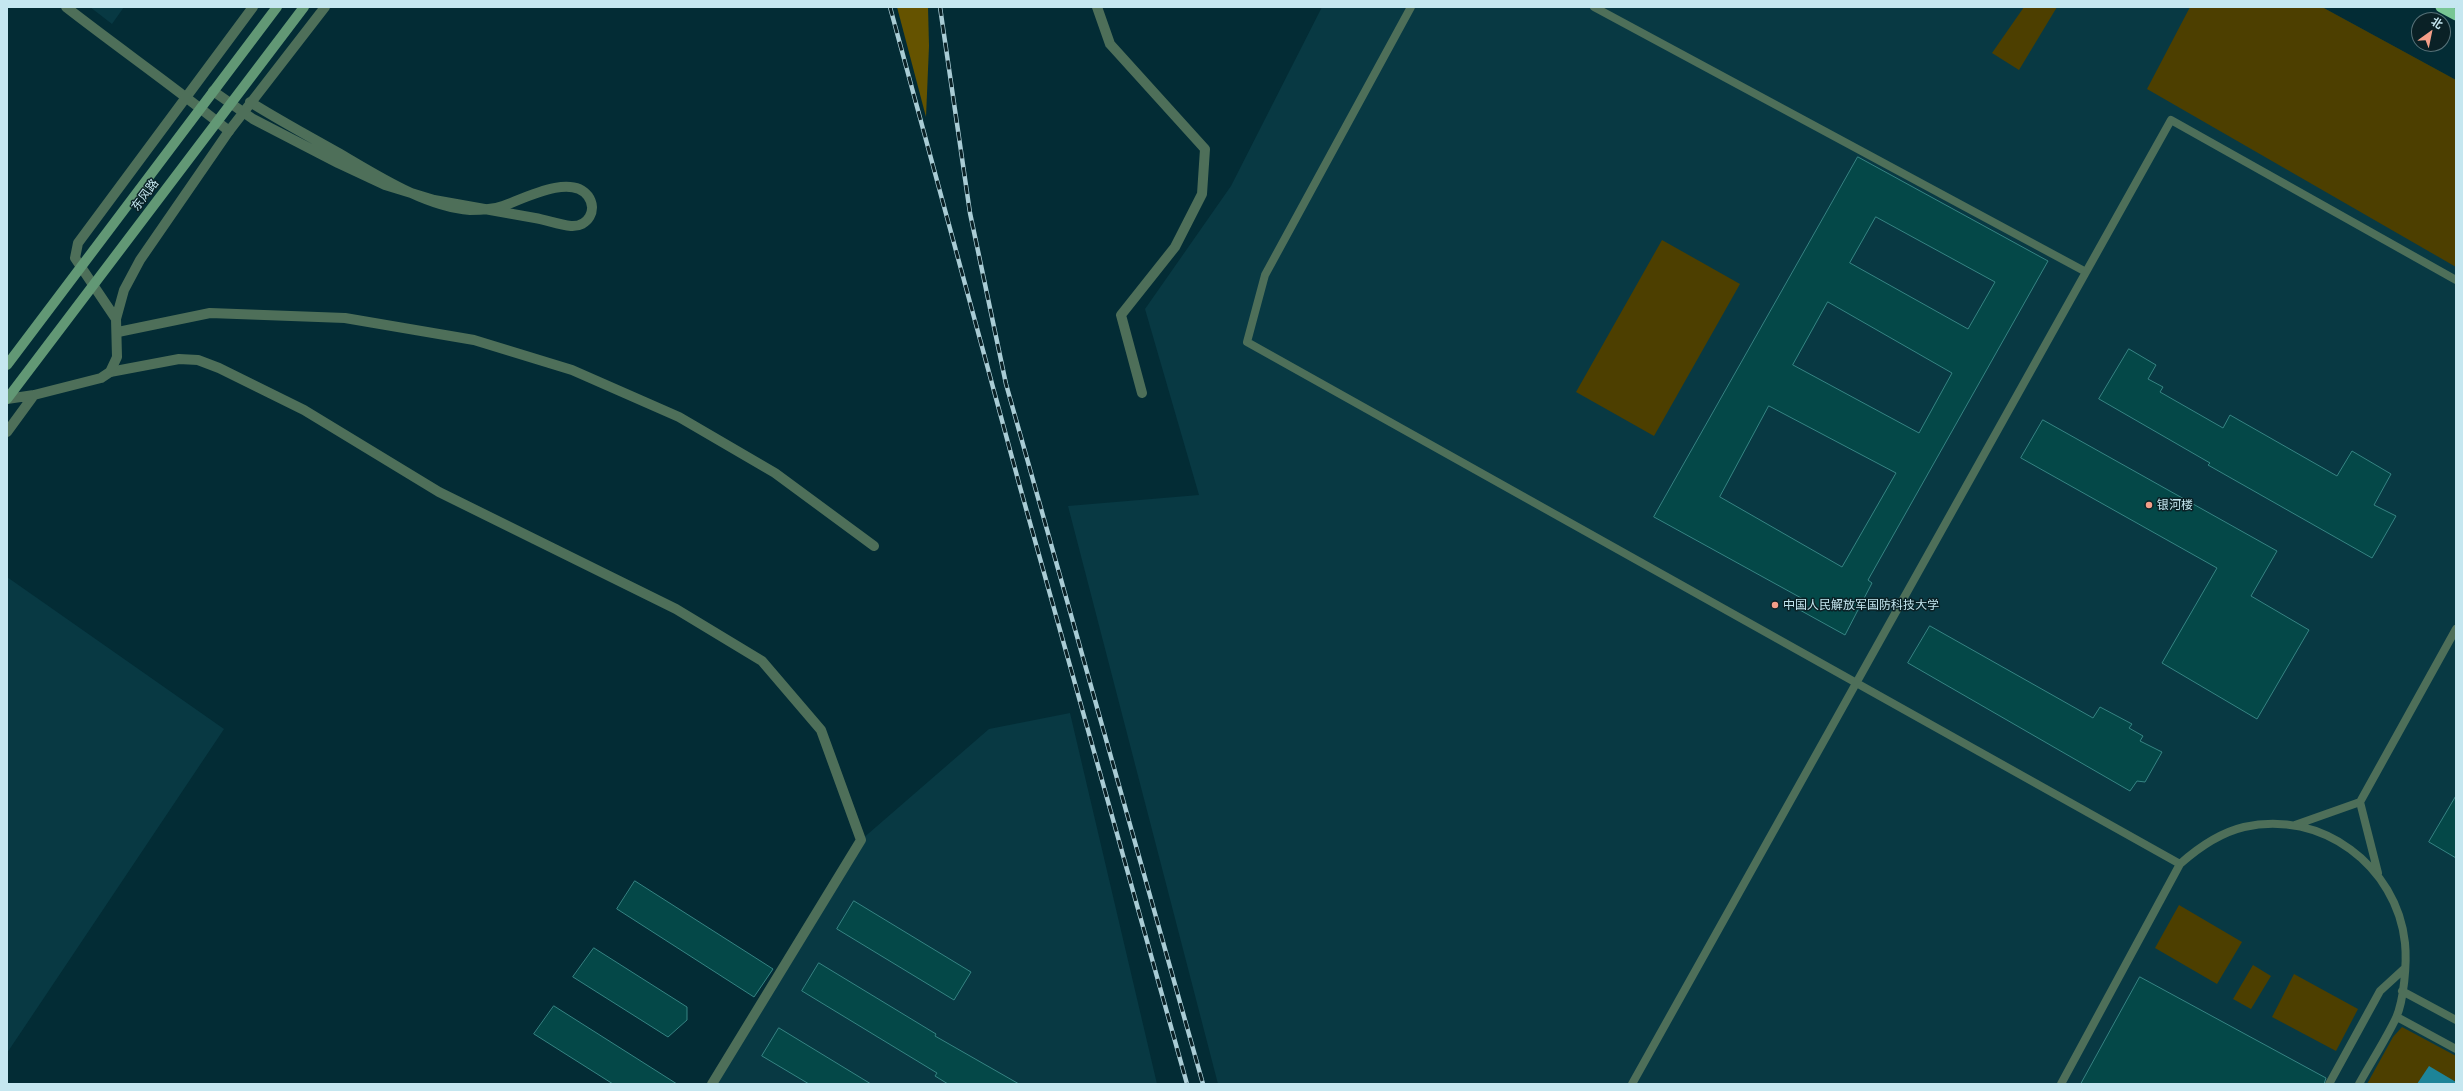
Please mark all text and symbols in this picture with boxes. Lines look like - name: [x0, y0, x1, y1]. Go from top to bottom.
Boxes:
- north arrow: [2411, 12, 2451, 52]
- text: 北: [2429, 14, 2445, 31]
- street label: 东风路: [128, 176, 162, 214]
- place label: 银河楼: [2157, 498, 2193, 512]
- marker: 银河楼: [2144, 500, 2154, 510]
- place label: 中国人民解放军国防科技大学: [1783, 598, 1939, 612]
- marker: 中国人民解放军国防科技大学: [1770, 600, 1780, 610]

